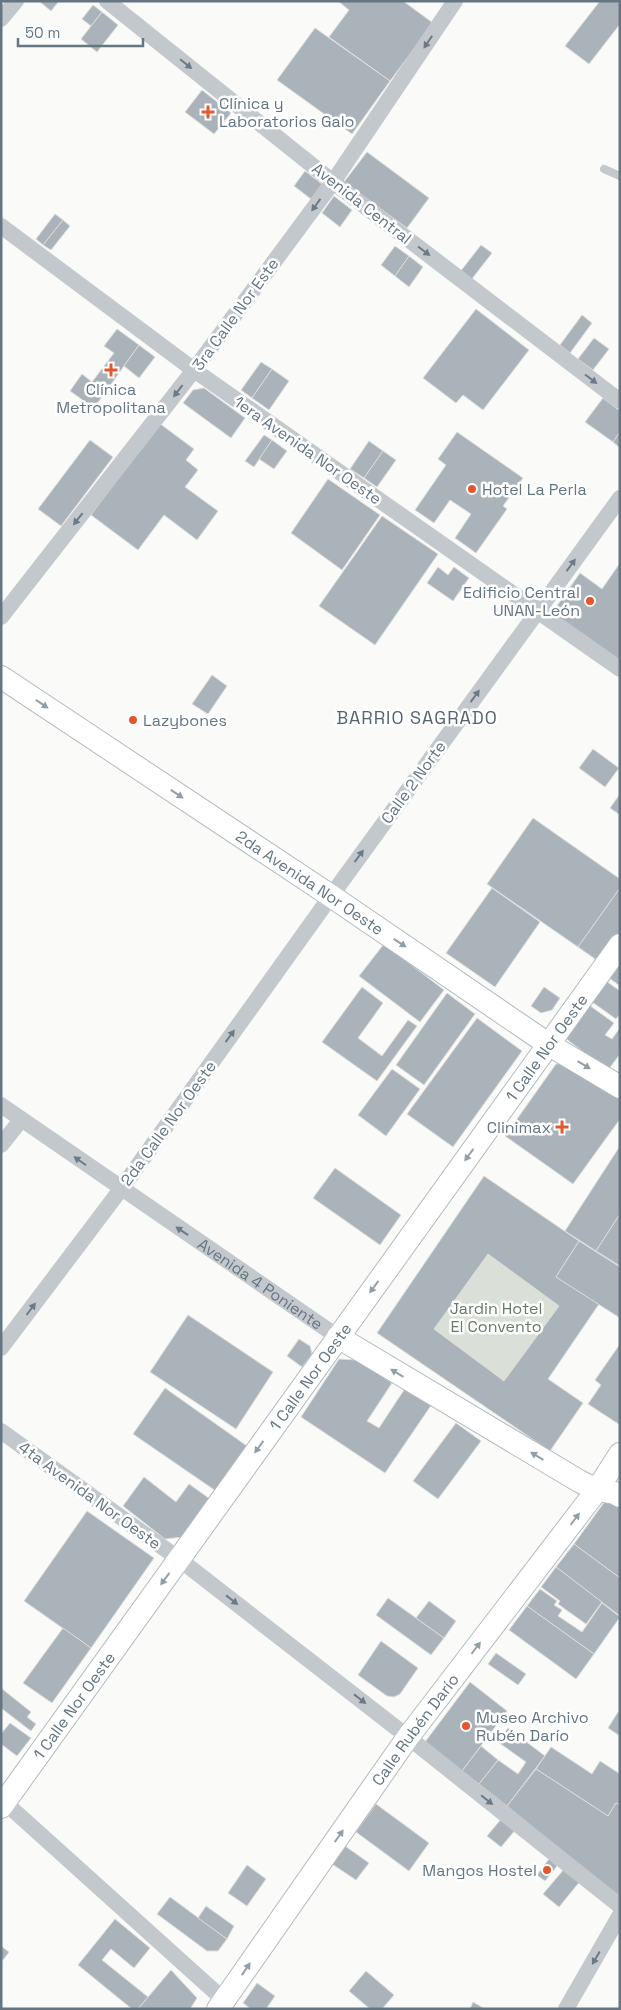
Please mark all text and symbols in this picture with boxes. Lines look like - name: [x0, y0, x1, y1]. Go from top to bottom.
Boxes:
- scale bar: [18, 15, 142, 47]
- text: 50 m: [25, 23, 60, 42]
- one-way arrow: [423, 35, 433, 48]
- one-way arrow: [180, 59, 193, 70]
- place label: Clínica y Laboratorios Galo: [219, 93, 355, 132]
- marker: Clínica y Laboratorios Galo: [201, 105, 215, 119]
- street label: Avenida Central: [308, 158, 416, 249]
- one-way arrow: [311, 198, 322, 211]
- one-way arrow: [417, 246, 430, 257]
- street label: 3ra Calle Nor Este: [188, 254, 283, 375]
- marker: Clínica Metropolitana: [104, 363, 118, 377]
- one-way arrow: [584, 374, 598, 384]
- place label: Clínica Metropolitana: [56, 379, 166, 418]
- one-way arrow: [173, 385, 183, 398]
- street label: 1era Avenida Nor Oeste: [230, 391, 386, 509]
- place label: Hotel La Perla: [482, 479, 587, 500]
- marker: Hotel La Perla: [466, 483, 478, 495]
- one-way arrow: [72, 512, 83, 525]
- one-way arrow: [566, 558, 576, 572]
- place label: Edificio Central UNAN-León: [463, 582, 580, 621]
- marker: Edificio Central UNAN-León: [584, 595, 596, 607]
- one-way arrow: [470, 689, 480, 703]
- one-way arrow: [35, 700, 49, 709]
- district label: BARRIO SAGRADO: [336, 706, 498, 729]
- place label: Lazybones: [143, 710, 227, 731]
- marker: Lazybones: [127, 714, 139, 726]
- street label: Calle 2 Norte: [376, 737, 451, 828]
- one-way arrow: [171, 789, 184, 799]
- street label: 2da Avenida Nor Oeste: [232, 826, 388, 940]
- one-way arrow: [354, 849, 364, 863]
- one-way arrow: [393, 938, 407, 948]
- street label: 1 Calle Nor Oeste: [501, 990, 592, 1106]
- one-way arrow: [225, 1029, 235, 1043]
- street label: 2da Calle Nor Oeste: [116, 1057, 221, 1190]
- one-way arrow: [578, 1061, 591, 1070]
- place label: Clinimax: [487, 1117, 551, 1138]
- marker: Clinimax: [555, 1120, 569, 1134]
- one-way arrow: [464, 1148, 474, 1162]
- one-way arrow: [74, 1156, 87, 1166]
- one-way arrow: [175, 1226, 189, 1236]
- street label: Avenida 4 Poniente: [193, 1233, 327, 1335]
- one-way arrow: [369, 1280, 379, 1294]
- park label: Jardin Hotel El Convento: [450, 1298, 542, 1337]
- one-way arrow: [25, 1303, 36, 1316]
- street label: 1 Calle Nor Oeste: [265, 1319, 356, 1435]
- one-way arrow: [391, 1368, 404, 1377]
- street label: 4ta Avenida Nor Oeste: [14, 1437, 165, 1554]
- one-way arrow: [254, 1440, 264, 1454]
- one-way arrow: [530, 1451, 543, 1460]
- one-way arrow: [570, 1512, 580, 1526]
- one-way arrow: [159, 1572, 170, 1585]
- one-way arrow: [225, 1594, 238, 1605]
- one-way arrow: [471, 1642, 482, 1655]
- street label: 1 Calle Nor Oeste: [29, 1648, 120, 1764]
- street label: Calle Rubén Darío: [367, 1670, 464, 1790]
- one-way arrow: [353, 1694, 366, 1705]
- place label: Museo Archivo Rubén Darío: [476, 1707, 589, 1746]
- marker: Museo Archivo Rubén Darío: [460, 1720, 472, 1732]
- one-way arrow: [480, 1795, 493, 1806]
- one-way arrow: [334, 1829, 344, 1843]
- place label: Mangos Hostel: [422, 1860, 537, 1881]
- marker: Mangos Hostel: [541, 1864, 553, 1876]
- one-way arrow: [591, 1951, 600, 1964]
- one-way arrow: [241, 1962, 251, 1976]

